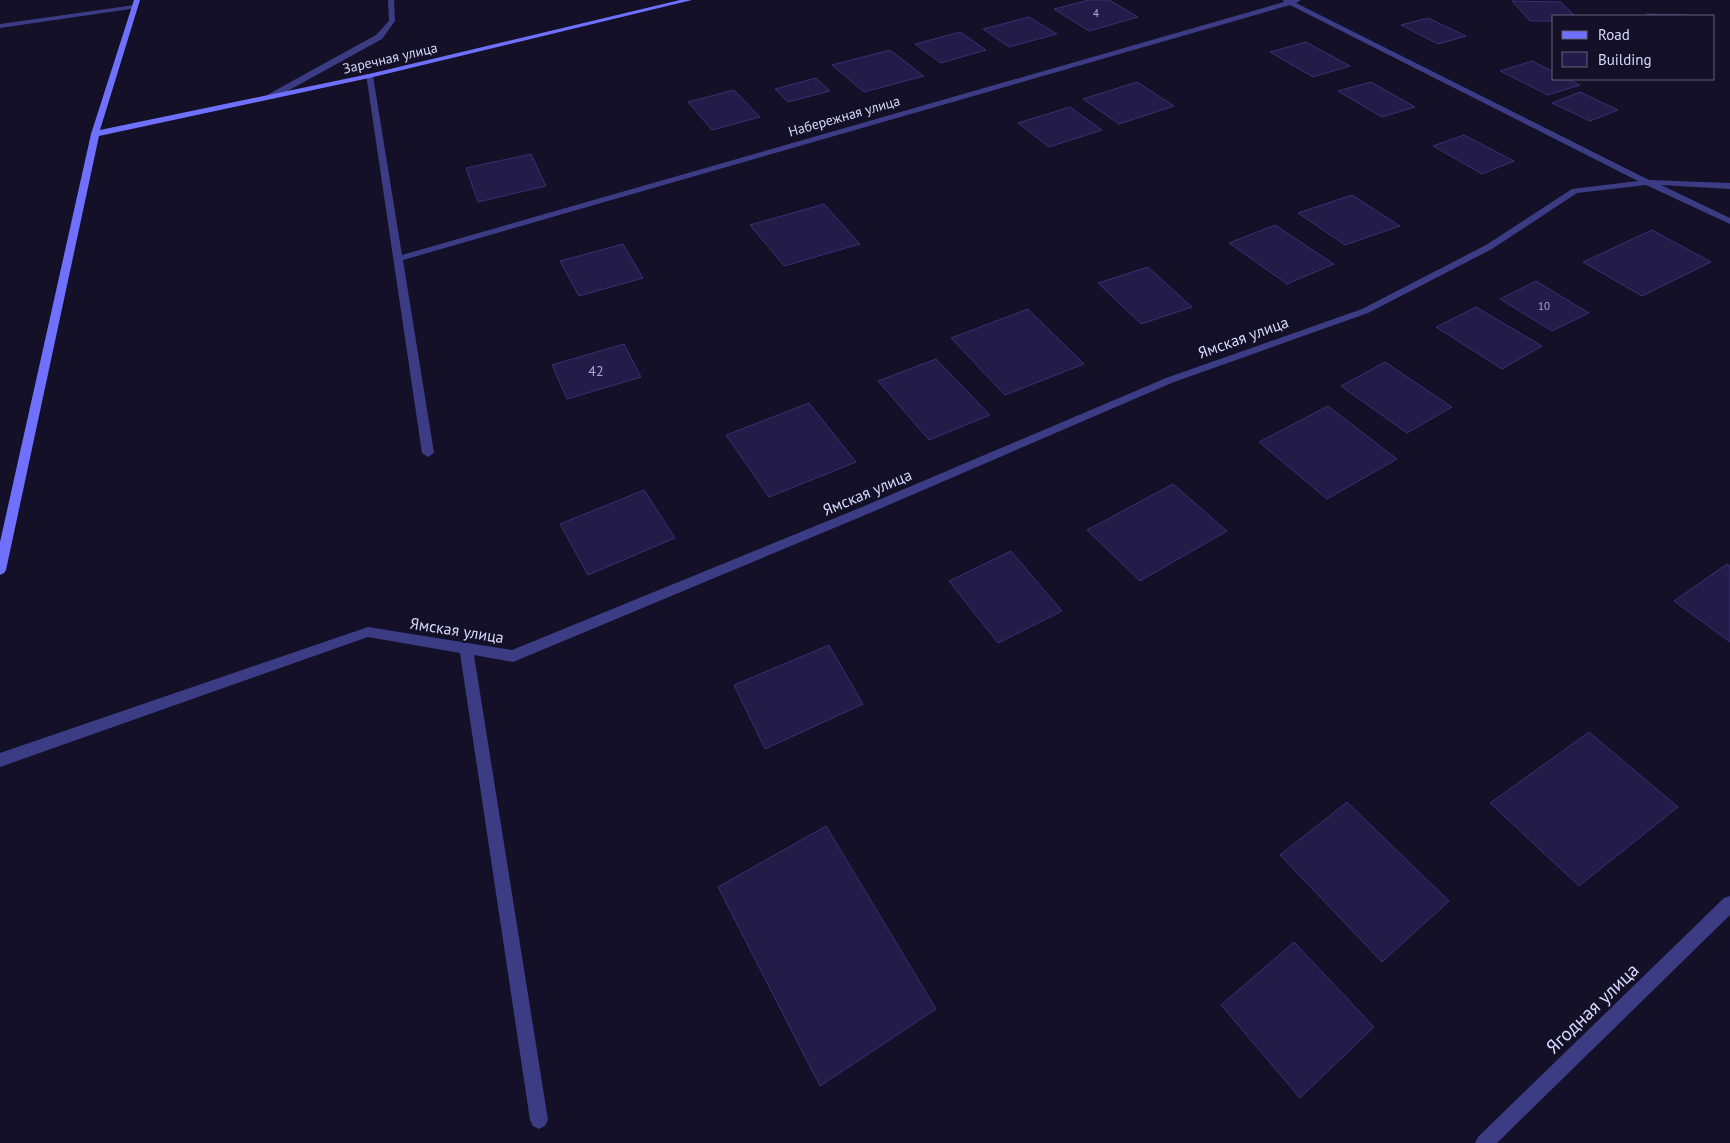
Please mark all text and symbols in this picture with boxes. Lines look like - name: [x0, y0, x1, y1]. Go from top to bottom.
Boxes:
- house number: 4: [1093, 6, 1099, 20]
- legend: [1552, 15, 1715, 80]
- text: Road: [1598, 25, 1630, 44]
- street label: Заречная улица: [341, 38, 439, 78]
- text: Building: [1598, 50, 1652, 69]
- street label: Набережная улица: [786, 91, 902, 141]
- house number: 10: [1538, 299, 1550, 313]
- street label: Ямская улица: [1195, 311, 1291, 363]
- house number: 42: [588, 362, 604, 380]
- street label: Ямская улица: [819, 464, 915, 520]
- street label: Ямская улица: [409, 613, 505, 647]
- street label: Ягодная улица: [1540, 958, 1644, 1058]

